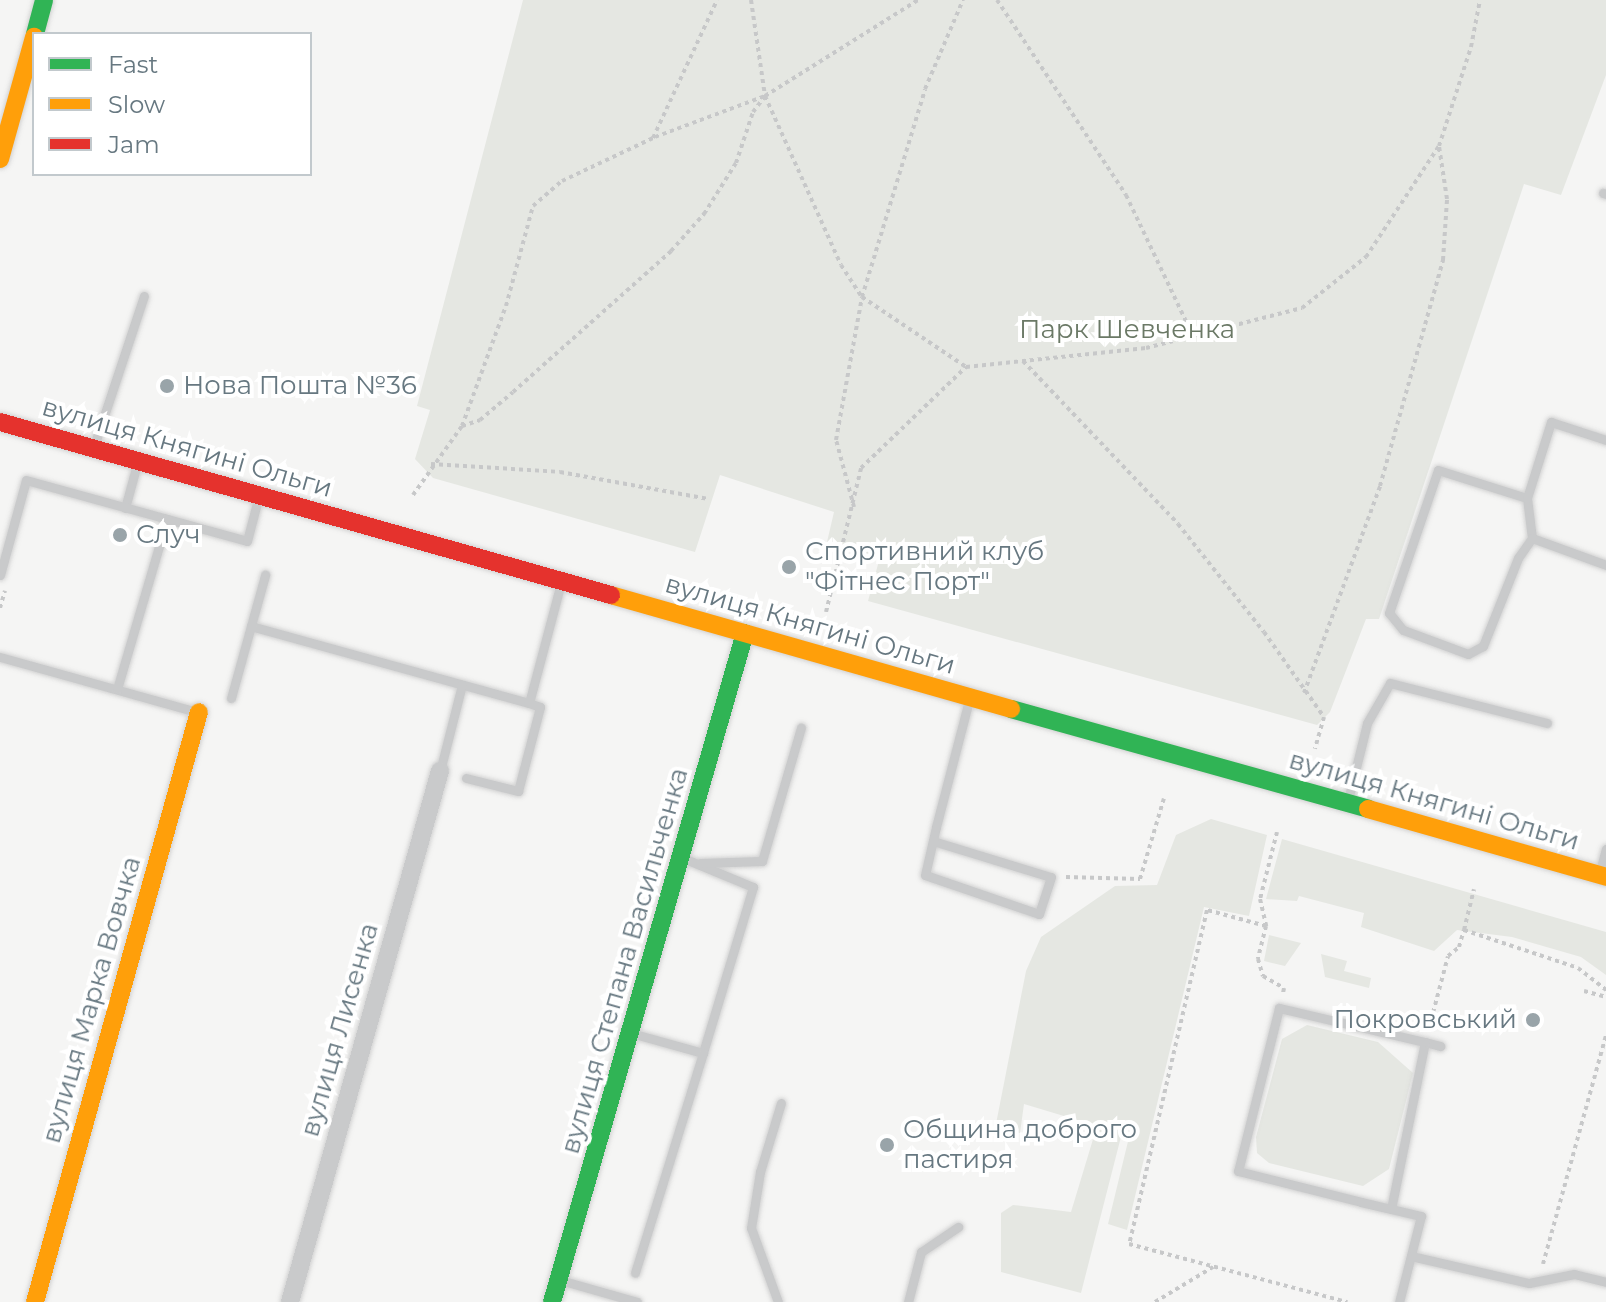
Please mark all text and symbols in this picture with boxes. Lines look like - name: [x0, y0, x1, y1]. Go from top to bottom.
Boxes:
- legend: [32, 32, 312, 176]
- text: Fast: [108, 50, 158, 79]
- text: Slow: [108, 90, 165, 119]
- text: Jam: [108, 130, 160, 159]
- park label: Парк Шевченка: [1019, 314, 1235, 346]
- place label: Нова Пошта №36: [183, 370, 417, 402]
- marker: Нова Пошта №36: [158, 377, 176, 395]
- street label: вулиця Княгині Ольги: [38, 392, 336, 504]
- place label: Случ: [136, 519, 200, 551]
- marker: Случ: [111, 526, 129, 544]
- place label: Спортивний клуб "Фітнес Порт": [805, 536, 1044, 598]
- marker: Спортивний клуб "Фітнес Порт": [780, 558, 798, 576]
- street label: вулиця Княгині Ольги: [661, 569, 959, 681]
- street label: вулиця Княгині Ольги: [1285, 745, 1583, 857]
- street label: вулиця Степана Васильченка: [555, 764, 695, 1158]
- street label: вулиця Марка Вовчка: [36, 853, 148, 1147]
- street label: вулиця Лисенка: [295, 920, 385, 1140]
- place label: Покровський: [1334, 1004, 1517, 1036]
- marker: Покровський: [1524, 1011, 1542, 1029]
- place label: Община доброго пастиря: [903, 1114, 1137, 1176]
- marker: Община доброго пастиря: [878, 1136, 896, 1154]

